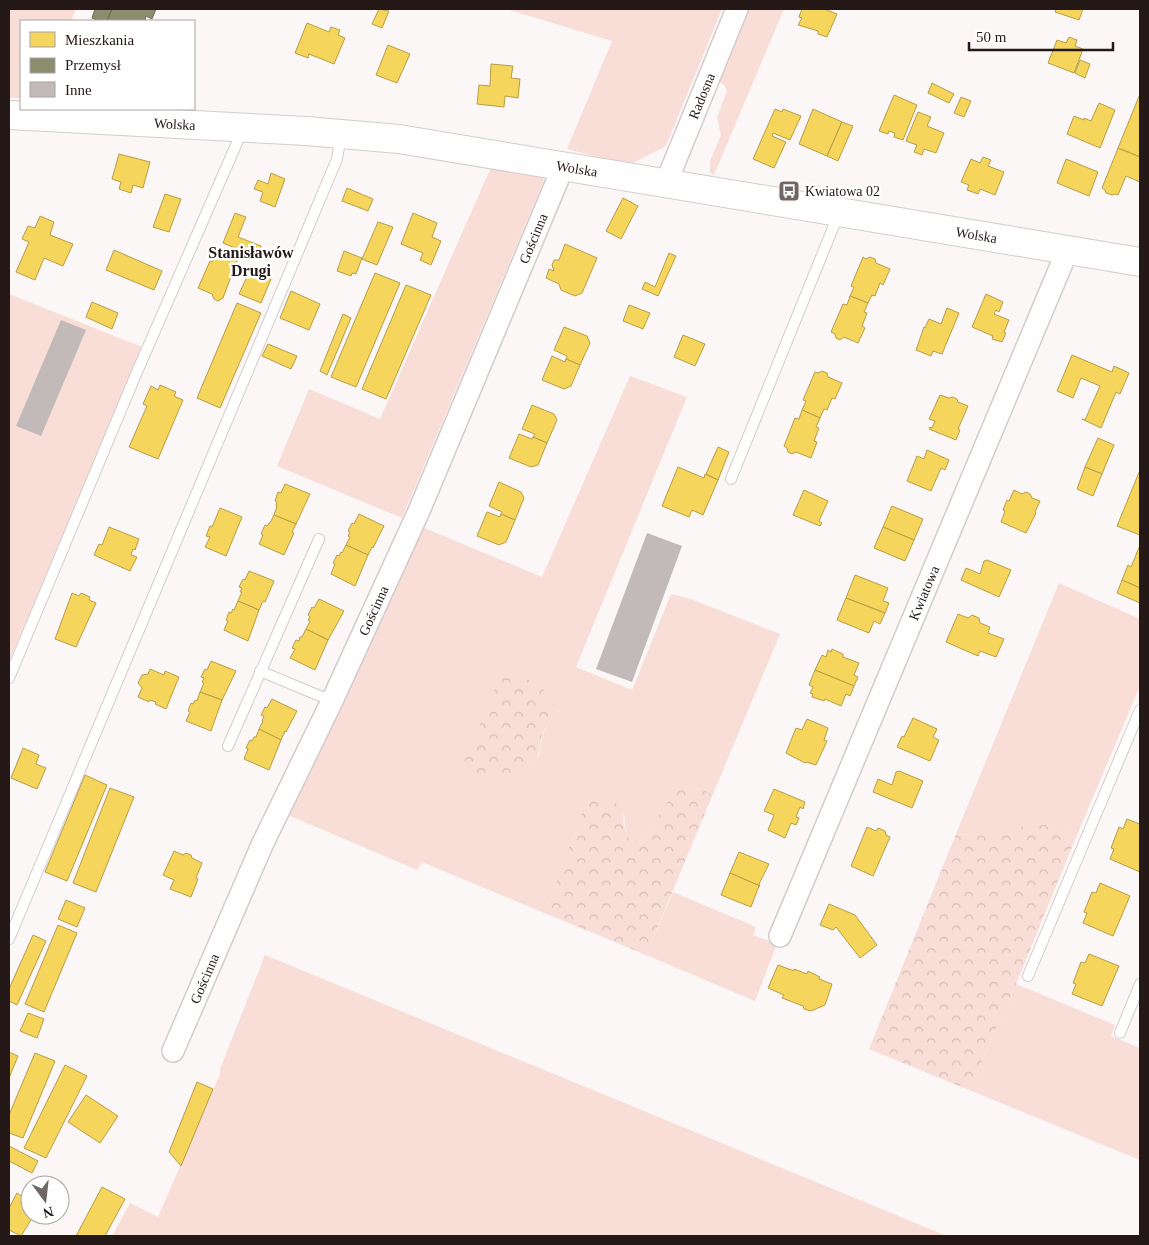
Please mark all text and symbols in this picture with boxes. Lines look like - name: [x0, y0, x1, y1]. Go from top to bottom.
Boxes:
- legend: [20, 20, 195, 110]
- scale bar: [969, 20, 1113, 52]
- text: 50 m: [976, 29, 1007, 45]
- text: Mieszkania: [65, 32, 134, 48]
- text: Przemysł: [65, 57, 122, 73]
- street label: Radosna: [686, 70, 718, 121]
- text: Inne: [65, 82, 92, 98]
- street label: Wolska: [154, 116, 197, 133]
- street label: Wolska: [555, 158, 599, 180]
- bus stop icon: Kwiatowa 02: [777, 179, 801, 203]
- place label: Kwiatowa 02: [805, 184, 880, 199]
- street label: Gościnna: [516, 211, 551, 266]
- street label: Wolska: [954, 225, 999, 246]
- district label: Stanisławów Drugi: [208, 244, 294, 280]
- street label: Kwiatowa: [906, 563, 943, 623]
- street label: Gościnna: [356, 583, 392, 638]
- street label: Gościnna: [187, 951, 222, 1006]
- north arrow: [20, 1175, 70, 1225]
- text: N: [41, 1204, 55, 1221]

